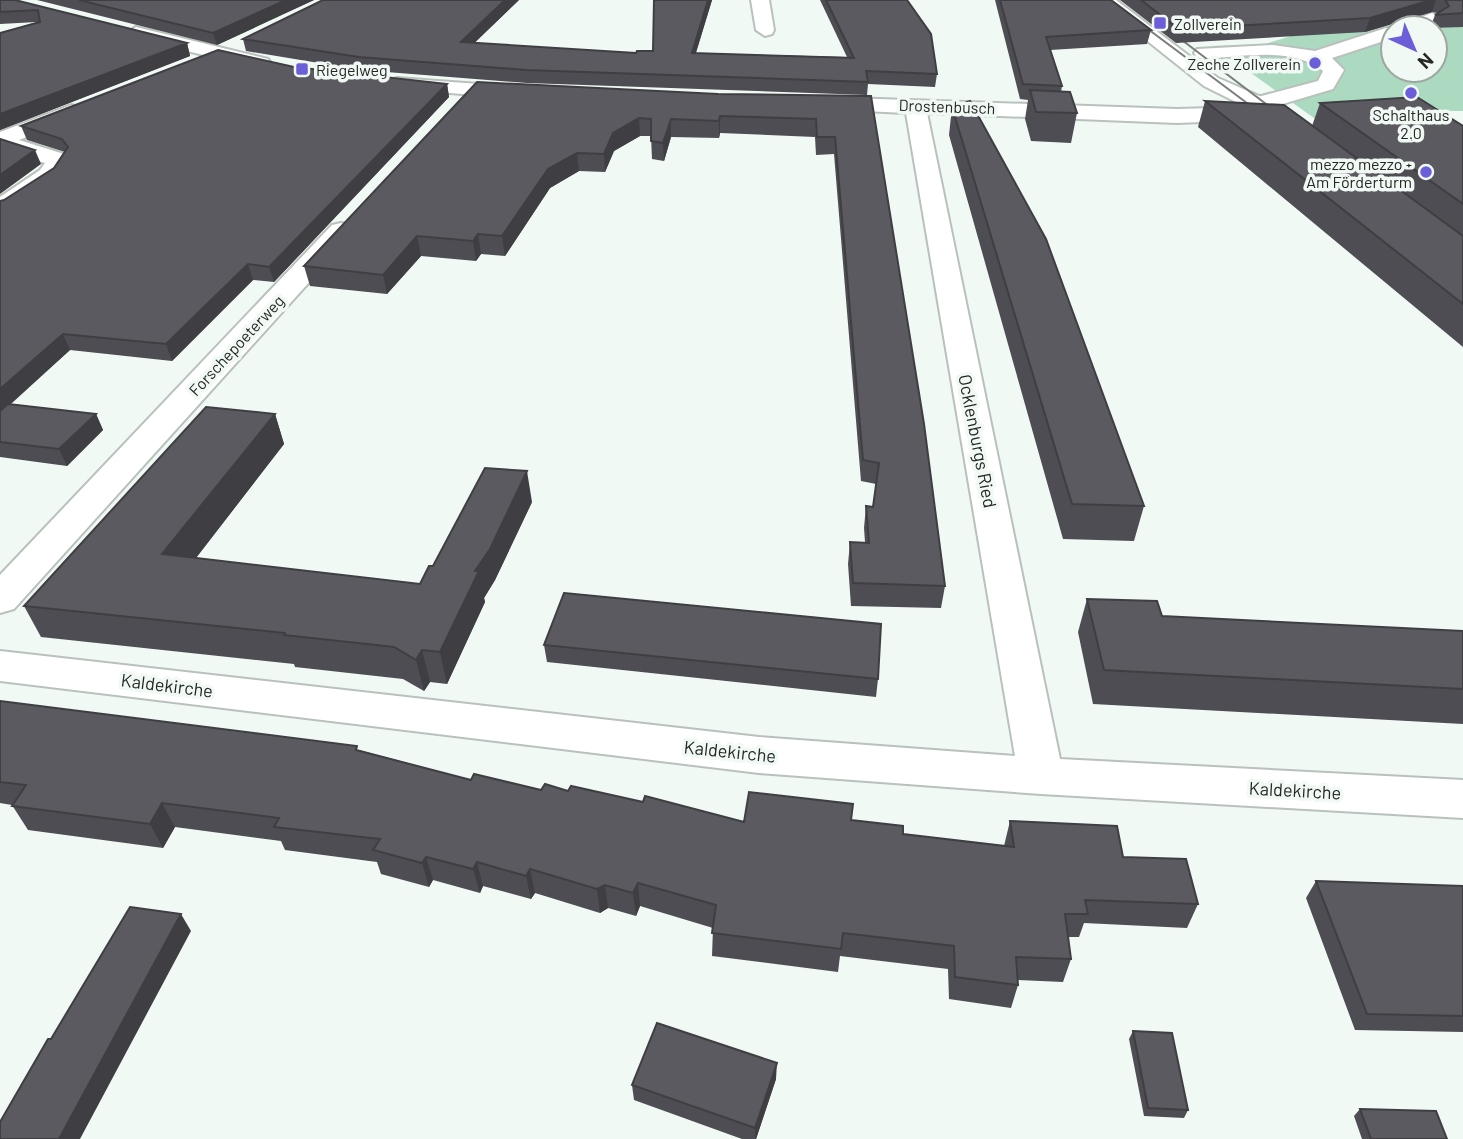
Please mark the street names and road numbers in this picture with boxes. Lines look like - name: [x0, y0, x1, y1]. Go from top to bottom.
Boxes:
- street label: Drostenbusch: [898, 95, 996, 117]
- street label: Forschepoeterweg: [185, 291, 287, 399]
- street label: Ocklenburgs Ried: [954, 372, 1002, 510]
- street label: Kaldekirche: [120, 668, 214, 702]
- street label: Kaldekirche: [683, 735, 777, 767]
- street label: Kaldekirche: [1248, 777, 1342, 803]

